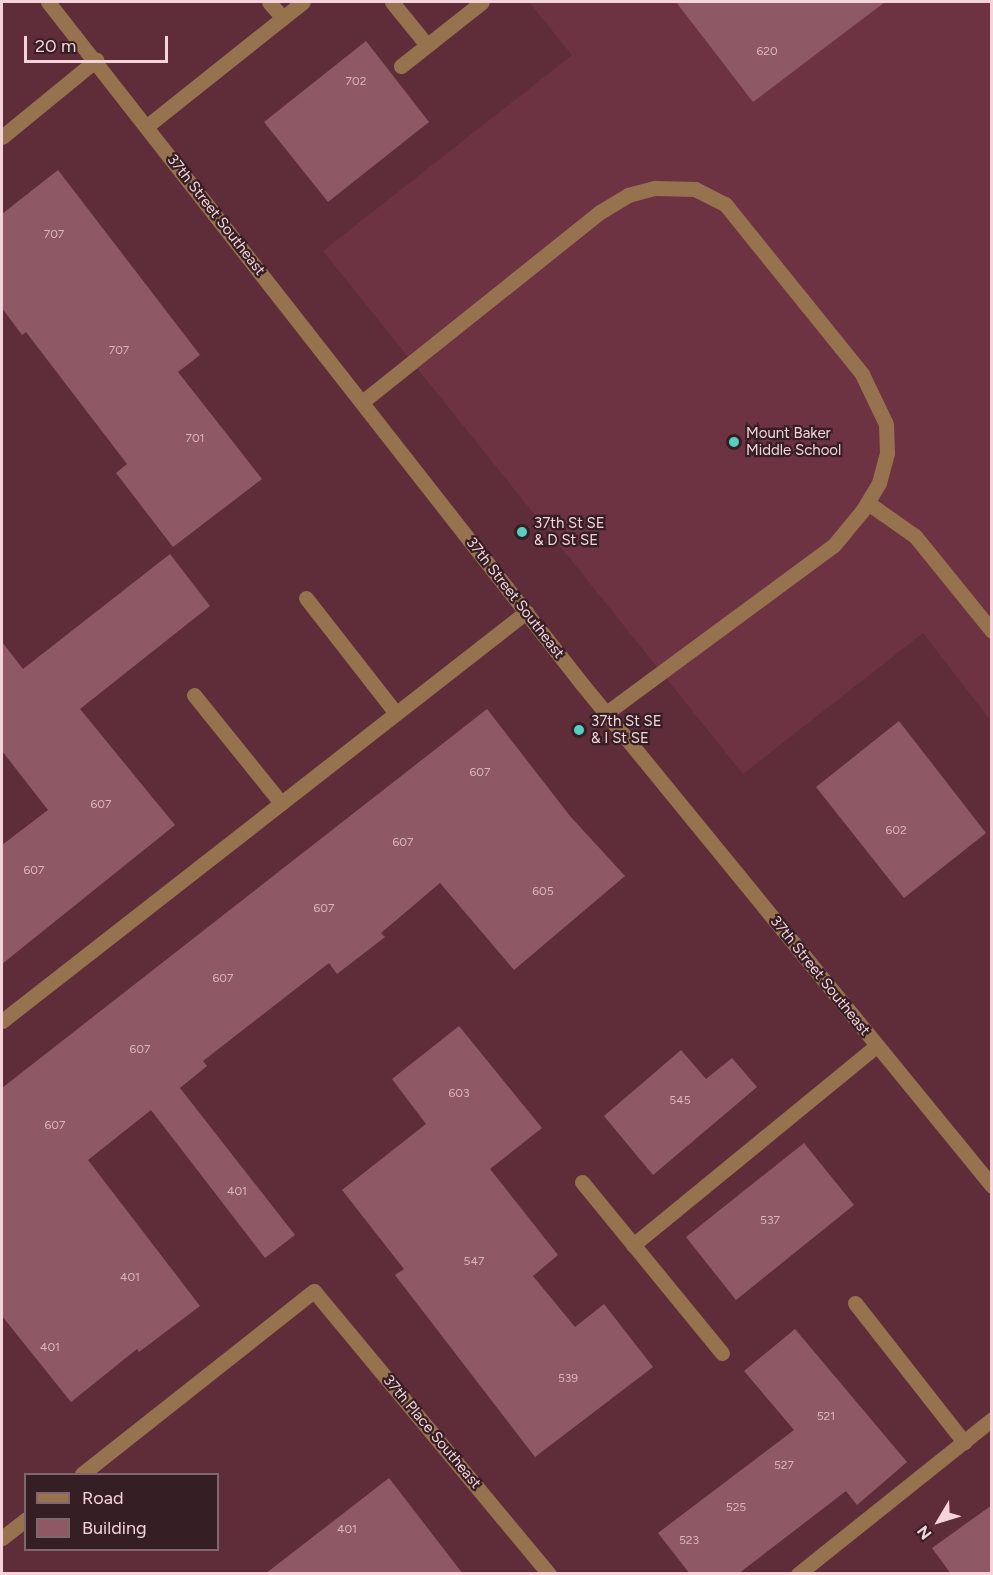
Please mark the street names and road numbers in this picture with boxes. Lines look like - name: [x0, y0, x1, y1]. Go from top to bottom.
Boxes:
- street label: 37th Street Southeast: [163, 151, 269, 279]
- street label: 37th Street Southeast: [462, 534, 568, 662]
- street label: 37th Street Southeast: [766, 913, 874, 1039]
- street label: 37th Place Southeast: [379, 1372, 485, 1492]

